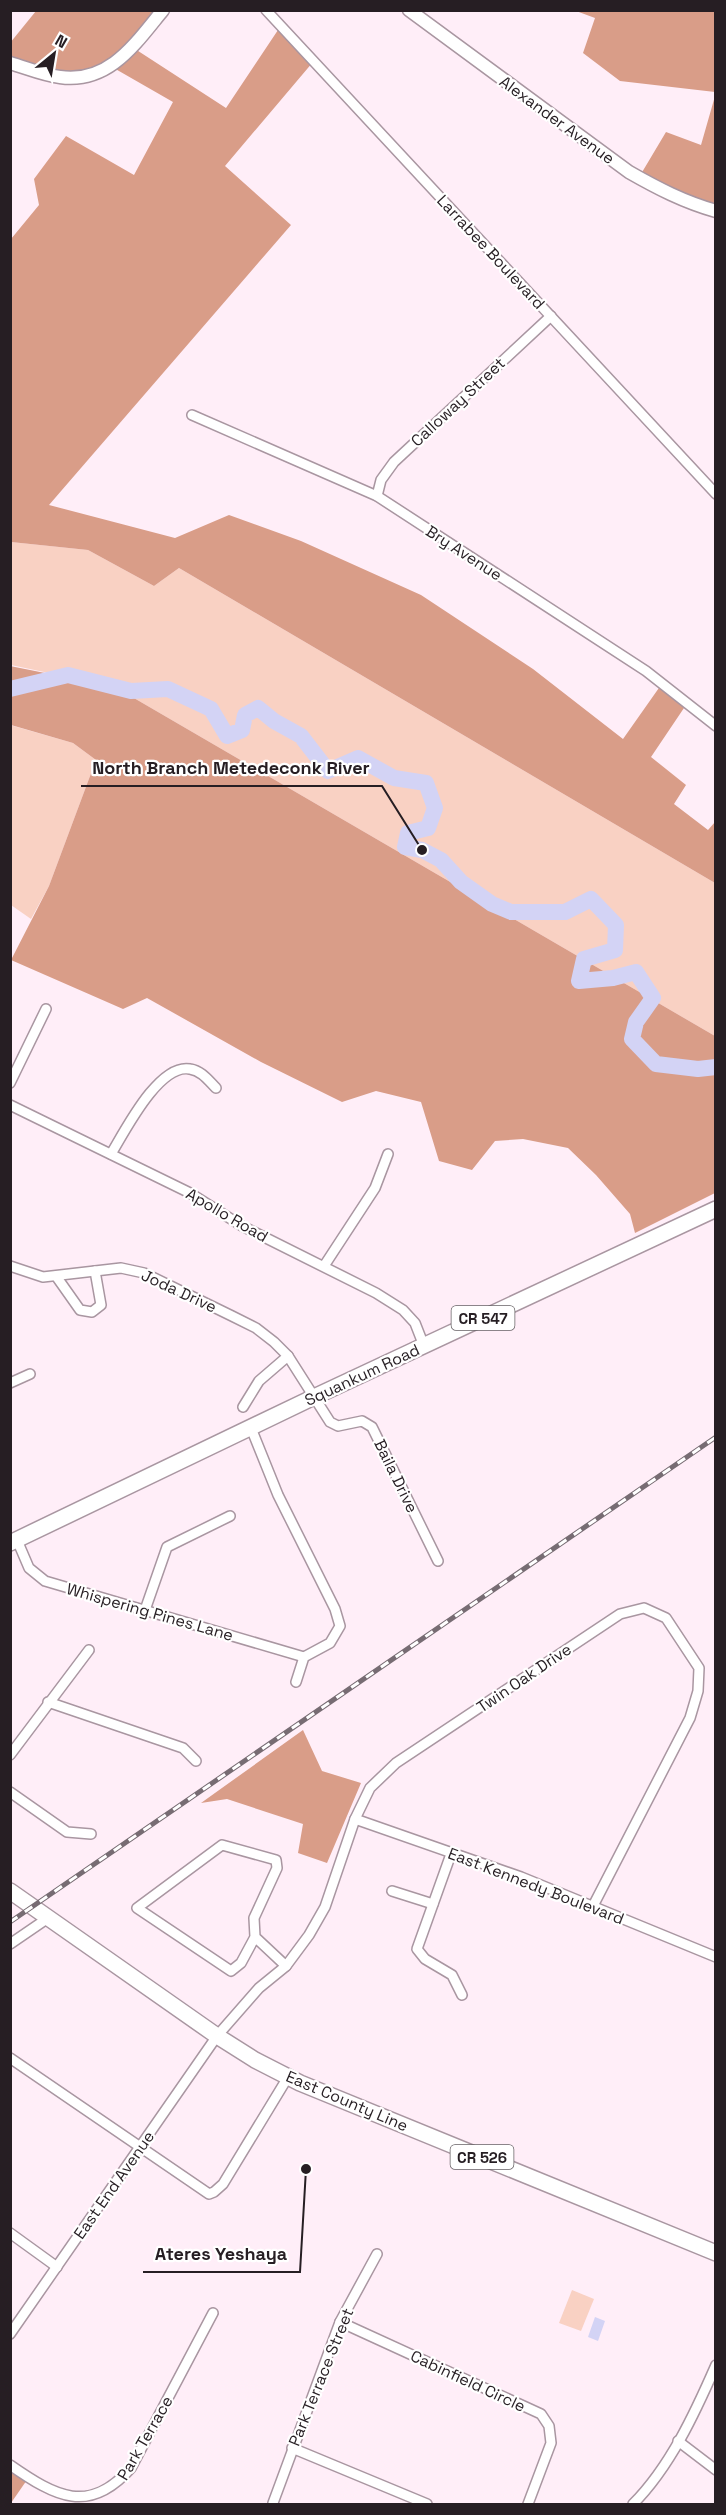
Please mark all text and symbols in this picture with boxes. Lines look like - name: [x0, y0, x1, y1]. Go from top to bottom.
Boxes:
- north arrow: [24, 24, 84, 84]
- text: N: [51, 30, 71, 53]
- street label: Alexander Avenue: [495, 71, 619, 169]
- street label: Larrabee Boulevard: [432, 190, 550, 314]
- street label: Calloway Street: [406, 353, 510, 451]
- street label: Bry Avenue: [422, 521, 506, 585]
- callout: North Branch Metedeconk River: [81, 750, 382, 786]
- text: North Branch Metedeconk River: [92, 756, 370, 779]
- street label: Apollo Road: [182, 1183, 272, 1247]
- street label: Joda Drive: [138, 1264, 220, 1318]
- road number: CR 547: [452, 1306, 514, 1330]
- street label: Squankum Road: [301, 1339, 423, 1411]
- street label: Baila Drive: [369, 1436, 423, 1516]
- street label: Whispering Pines Lane: [64, 1578, 236, 1646]
- street label: Twin Oak Drive: [473, 1639, 575, 1717]
- street label: East Kennedy Boulevard: [445, 1843, 627, 1929]
- street label: East County Line: [283, 2066, 411, 2136]
- street label: East End Avenue: [69, 2127, 159, 2243]
- road number: CR 526: [450, 2145, 514, 2169]
- callout: Ateres Yeshaya: [143, 2236, 300, 2272]
- text: Ateres Yeshaya: [155, 2242, 288, 2265]
- street label: Park Terrace Street: [284, 2305, 358, 2449]
- street label: Cabinfield Circle: [407, 2345, 529, 2417]
- street label: Park Terrace: [112, 2392, 178, 2484]

